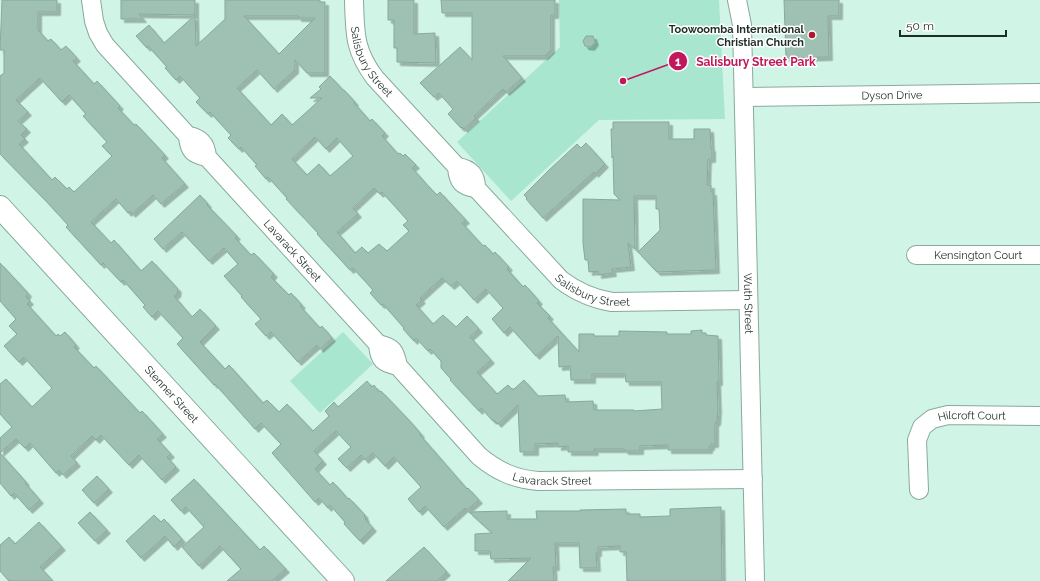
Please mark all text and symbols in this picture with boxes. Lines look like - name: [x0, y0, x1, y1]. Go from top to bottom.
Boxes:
- scale bar: [900, 12, 1006, 38]
- text: 50 m: [906, 19, 934, 33]
- place label: Toowoomba International Christian Church: [669, 23, 805, 49]
- street label: Salisbury Street: [349, 26, 396, 100]
- marker: Toowoomba International Christian Church: [807, 30, 817, 40]
- callout: Salisbury Street Park: [668, 49, 824, 73]
- text: 1: [675, 55, 681, 69]
- text: Salisbury Street Park: [696, 55, 816, 69]
- street label: Dyson Drive: [861, 88, 923, 102]
- street label: Lavarack Street: [261, 217, 324, 284]
- street label: Kensington Court: [934, 249, 1022, 262]
- street label: Salisbury Street: [552, 271, 630, 309]
- street label: Wuth Street: [741, 273, 756, 334]
- street label: Stenner Street: [142, 363, 201, 426]
- street label: Hilcroft Court: [936, 409, 1006, 424]
- street label: Lavarack Street: [511, 470, 592, 488]

